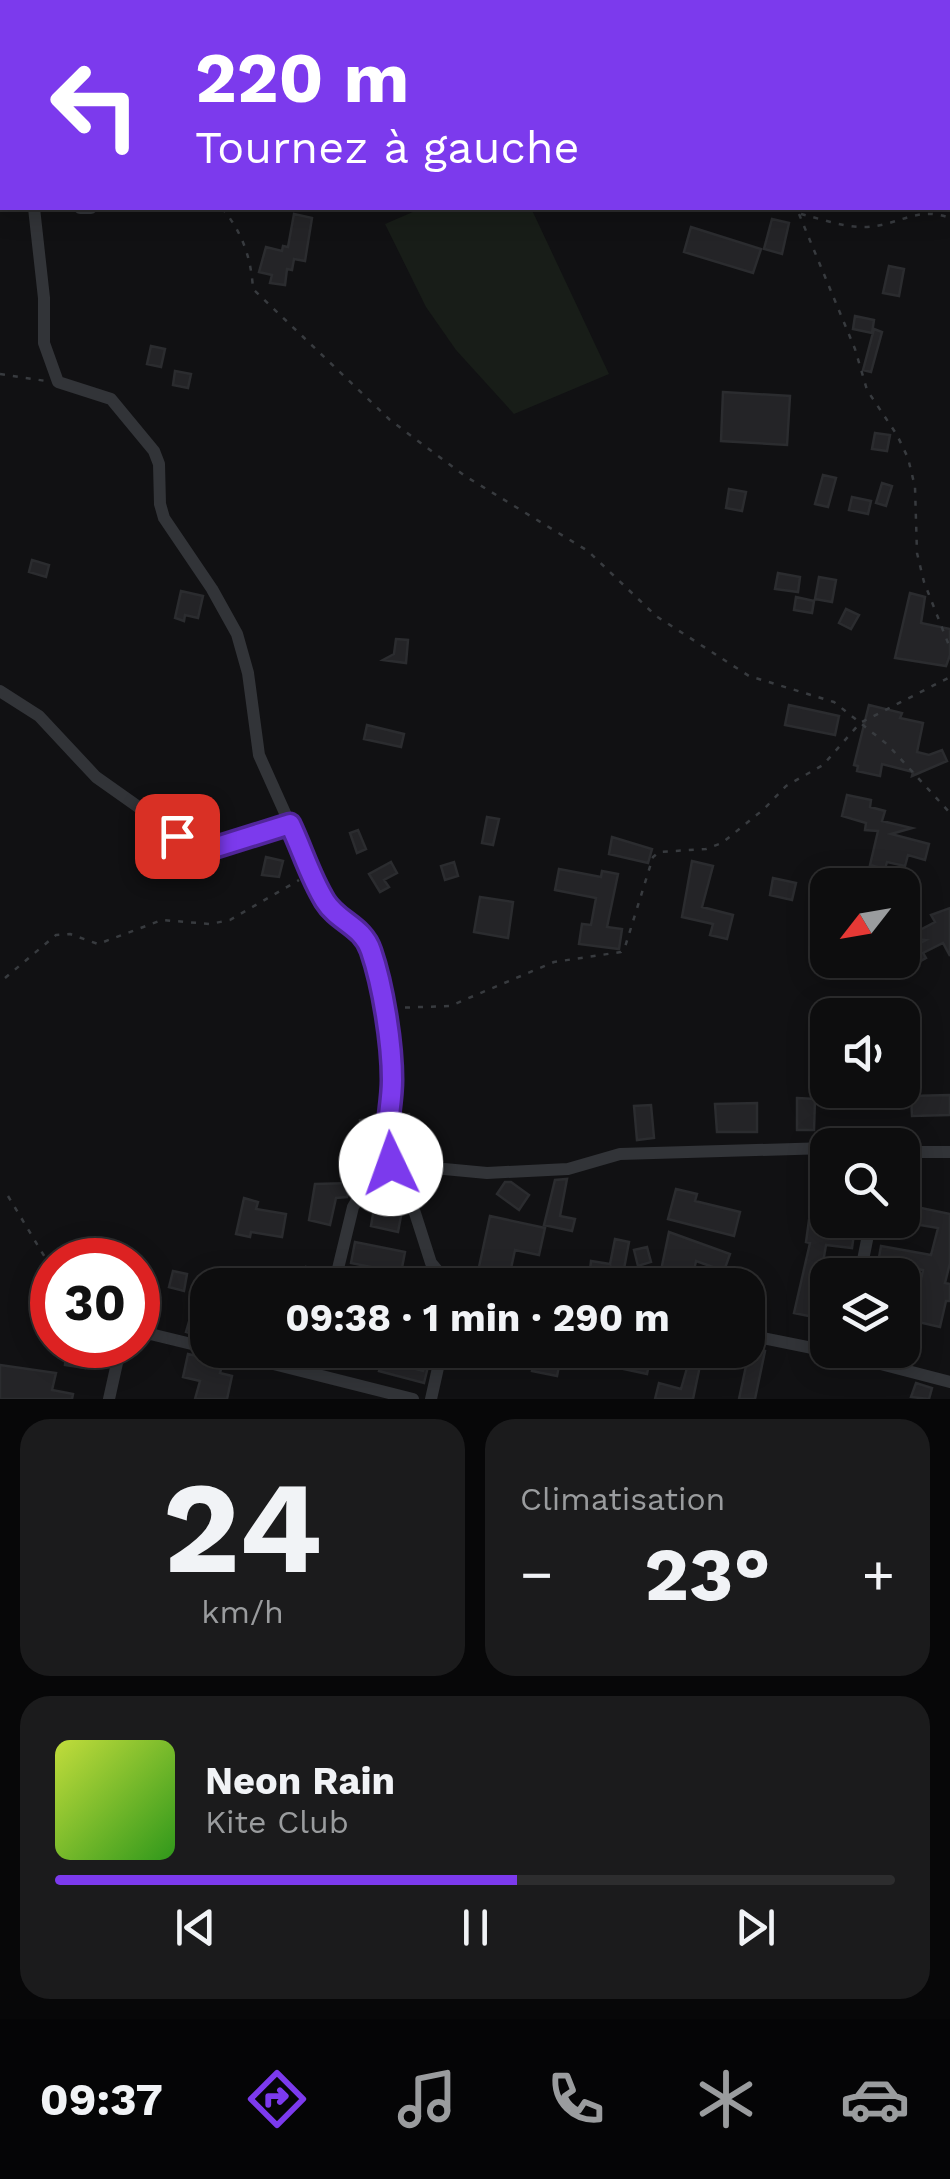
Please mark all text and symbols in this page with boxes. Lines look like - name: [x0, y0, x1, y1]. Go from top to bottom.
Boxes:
- text: 220 m: [195, 37, 409, 119]
- icon: left: [30, 40, 160, 170]
- text: Tournez à gauche: [195, 121, 580, 174]
- pin: [135, 794, 220, 879]
- icon: arrive: [150, 809, 205, 864]
- north arrow: [810, 868, 920, 978]
- map controls: [810, 868, 920, 1368]
- button: sound: [810, 998, 920, 1108]
- position arrow: [339, 1112, 443, 1216]
- button: search: [810, 1128, 920, 1238]
- speed limit sign: 30: [30, 1238, 160, 1368]
- button: layers: [810, 1258, 920, 1368]
- text: 09:38 · 1 min · 290 m: [285, 1296, 670, 1340]
- text: 24: [163, 1451, 322, 1604]
- text: Climatisation: [520, 1480, 725, 1518]
- text: 23°: [644, 1530, 771, 1618]
- text: −: [520, 1542, 553, 1606]
- text: +: [862, 1542, 895, 1606]
- text: km/h: [201, 1593, 284, 1631]
- text: Neon Rain: [205, 1759, 395, 1803]
- text: Kite Club: [205, 1803, 349, 1841]
- icon: previous: [168, 1900, 223, 1955]
- icon: pause: [448, 1900, 503, 1955]
- icon: next: [728, 1900, 783, 1955]
- icon: directions: [242, 2064, 312, 2134]
- icon: music: [392, 2064, 462, 2134]
- icon: phone: [541, 2064, 611, 2134]
- icon: climate: [691, 2064, 761, 2134]
- icon: car: [840, 2064, 910, 2134]
- text: 09:37: [40, 2073, 163, 2126]

